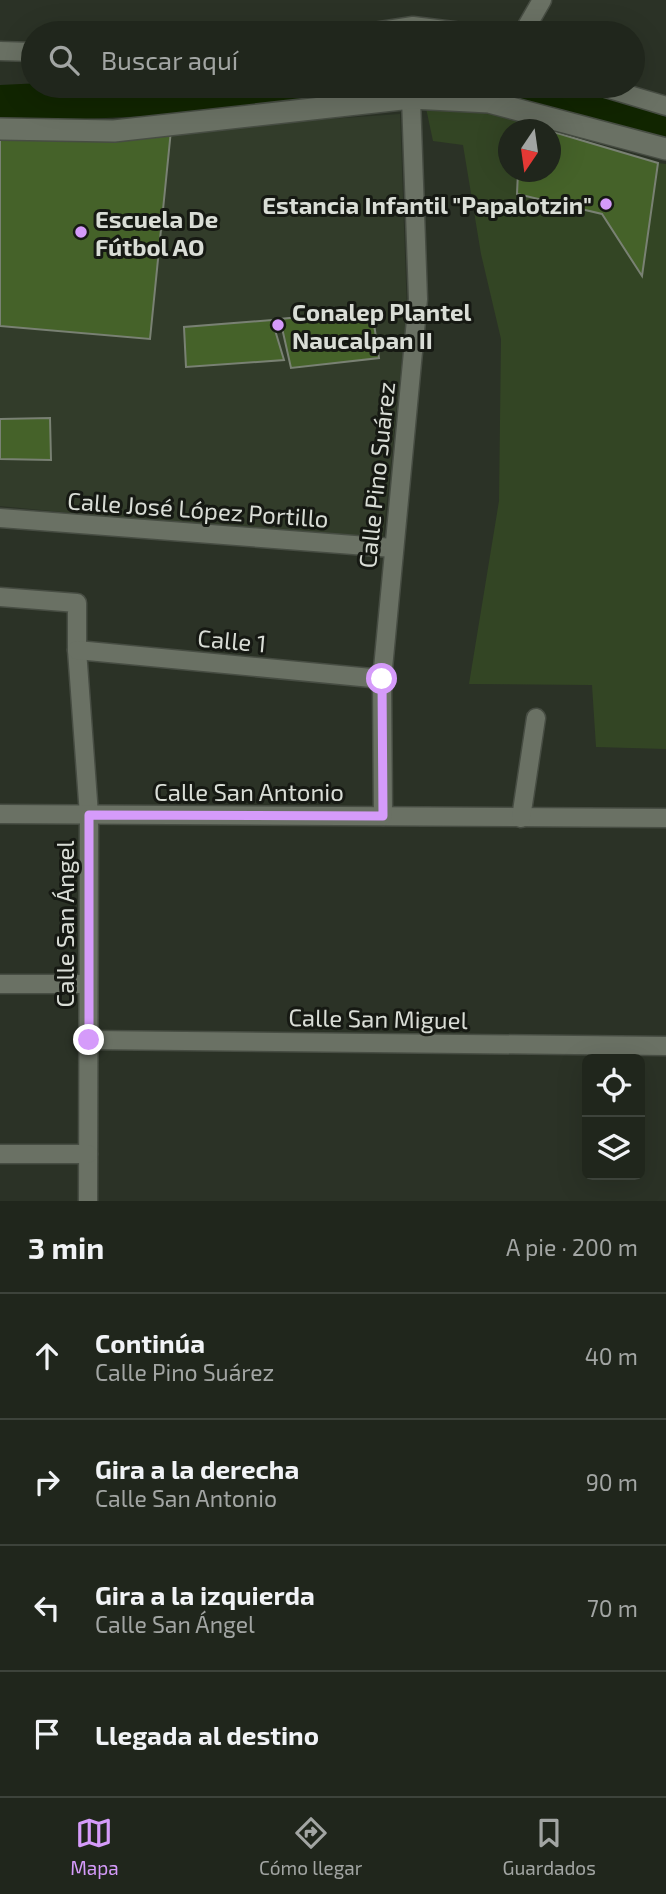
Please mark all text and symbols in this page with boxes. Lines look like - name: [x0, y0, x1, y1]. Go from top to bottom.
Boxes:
- search box: [21, 21, 645, 98]
- icon: search: [45, 41, 83, 79]
- text: Buscar aquí: [101, 44, 238, 75]
- north arrow: [498, 119, 561, 182]
- place label: Estancia Infantil "Papalotzin": [262, 190, 592, 219]
- marker: Estancia Infantil "Papalotzin": [598, 196, 614, 212]
- place label: Escuela De Fútbol AO: [95, 204, 218, 261]
- marker: Escuela De Fútbol AO: [73, 224, 89, 240]
- place label: Conalep Plantel Naucalpan II: [292, 297, 472, 354]
- marker: Conalep Plantel Naucalpan II: [270, 317, 286, 333]
- street label: Calle Pino Suárez: [352, 380, 400, 570]
- street label: Calle José López Portillo: [66, 485, 330, 533]
- street label: Calle 1: [196, 623, 268, 657]
- route start: [366, 663, 397, 694]
- street label: Calle San Antonio: [154, 777, 344, 806]
- street label: Calle San Ángel: [50, 841, 79, 1007]
- street label: Calle San Miguel: [288, 1002, 468, 1034]
- route end: [73, 1024, 104, 1055]
- map controls: [582, 1054, 645, 1180]
- button: locate: [582, 1054, 645, 1117]
- button: layers: [582, 1117, 645, 1180]
- text: 3 min: [28, 1229, 104, 1265]
- text: A pie · 200 m: [506, 1233, 638, 1261]
- text: Continúa: [95, 1327, 205, 1358]
- icon: ahead: [28, 1337, 66, 1375]
- text: 40 m: [585, 1342, 638, 1370]
- text: Calle Pino Suárez: [95, 1358, 274, 1386]
- text: Gira a la derecha: [95, 1453, 299, 1484]
- icon: right: [28, 1463, 66, 1501]
- text: 90 m: [586, 1468, 638, 1496]
- text: Calle San Antonio: [95, 1484, 277, 1512]
- text: Gira a la izquierda: [95, 1579, 315, 1610]
- icon: left: [28, 1589, 66, 1627]
- text: 70 m: [587, 1594, 638, 1622]
- text: Calle San Ángel: [95, 1610, 255, 1638]
- icon: arrive: [28, 1715, 66, 1753]
- text: Llegada al destino: [95, 1719, 319, 1750]
- tab: Mapa: [70, 1814, 119, 1879]
- tab: Cómo llegar: [259, 1814, 362, 1879]
- tab: Guardados: [503, 1814, 596, 1879]

